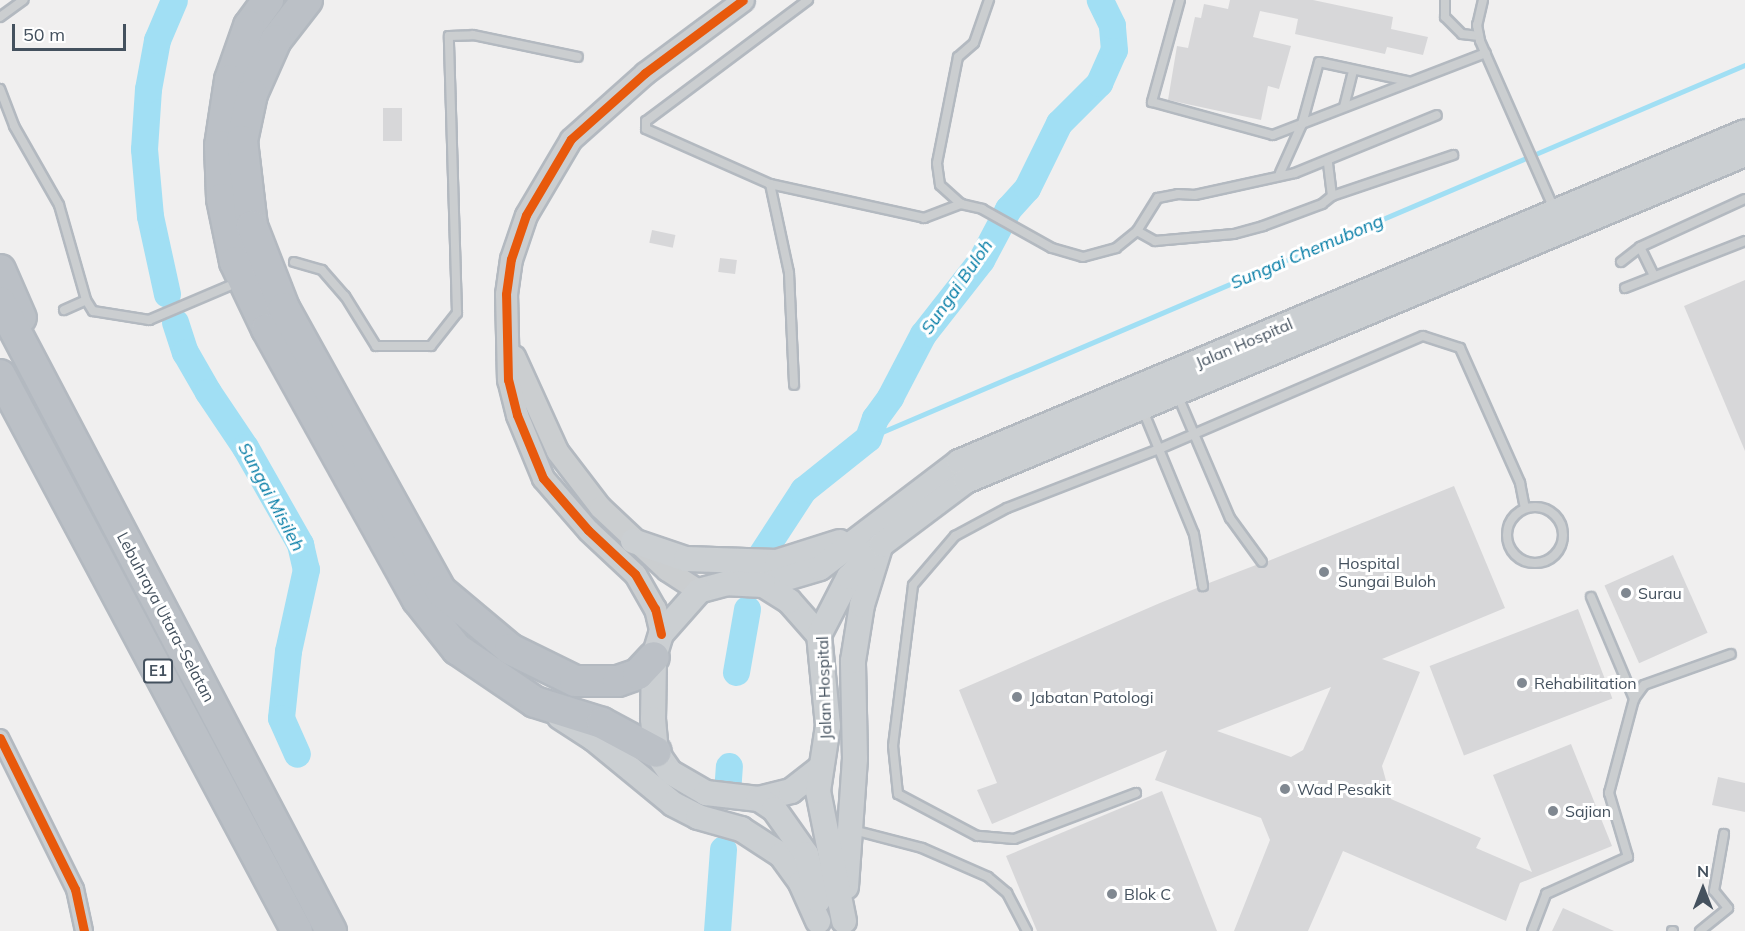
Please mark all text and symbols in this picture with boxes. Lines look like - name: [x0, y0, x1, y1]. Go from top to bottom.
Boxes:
- scale bar: [15, 12, 129, 50]
- text: 50 m: [23, 23, 65, 46]
- water label: Sungai Chemubong: [1227, 210, 1387, 294]
- water label: Sungai Buloh: [916, 236, 998, 338]
- street label: Jalan Hospital: [1193, 314, 1295, 372]
- water label: Sungai Misileh: [233, 439, 309, 555]
- street label: Lebuhraya Utara–Selatan: [113, 529, 219, 705]
- place label: Hospital Sungai Buloh: [1338, 553, 1436, 591]
- marker: Hospital Sungai Buloh: [1315, 563, 1333, 581]
- place label: Surau: [1638, 583, 1682, 603]
- marker: Surau: [1619, 586, 1633, 600]
- street label: Jalan Hospital: [813, 636, 835, 740]
- road number: E1: [143, 659, 173, 683]
- place label: Rehabilitation: [1534, 673, 1637, 693]
- marker: Rehabilitation: [1515, 676, 1529, 690]
- place label: Jabatan Patologi: [1030, 687, 1154, 707]
- marker: Jabatan Patologi: [1008, 688, 1026, 706]
- place label: Wad Pesakit: [1297, 779, 1391, 799]
- marker: Wad Pesakit: [1278, 782, 1292, 796]
- place label: Sajian: [1565, 801, 1611, 821]
- marker: Sajian: [1546, 804, 1560, 818]
- north arrow: [1673, 859, 1733, 919]
- text: N: [1697, 861, 1709, 881]
- place label: Blok C: [1124, 884, 1171, 904]
- marker: Blok C: [1105, 887, 1119, 901]

